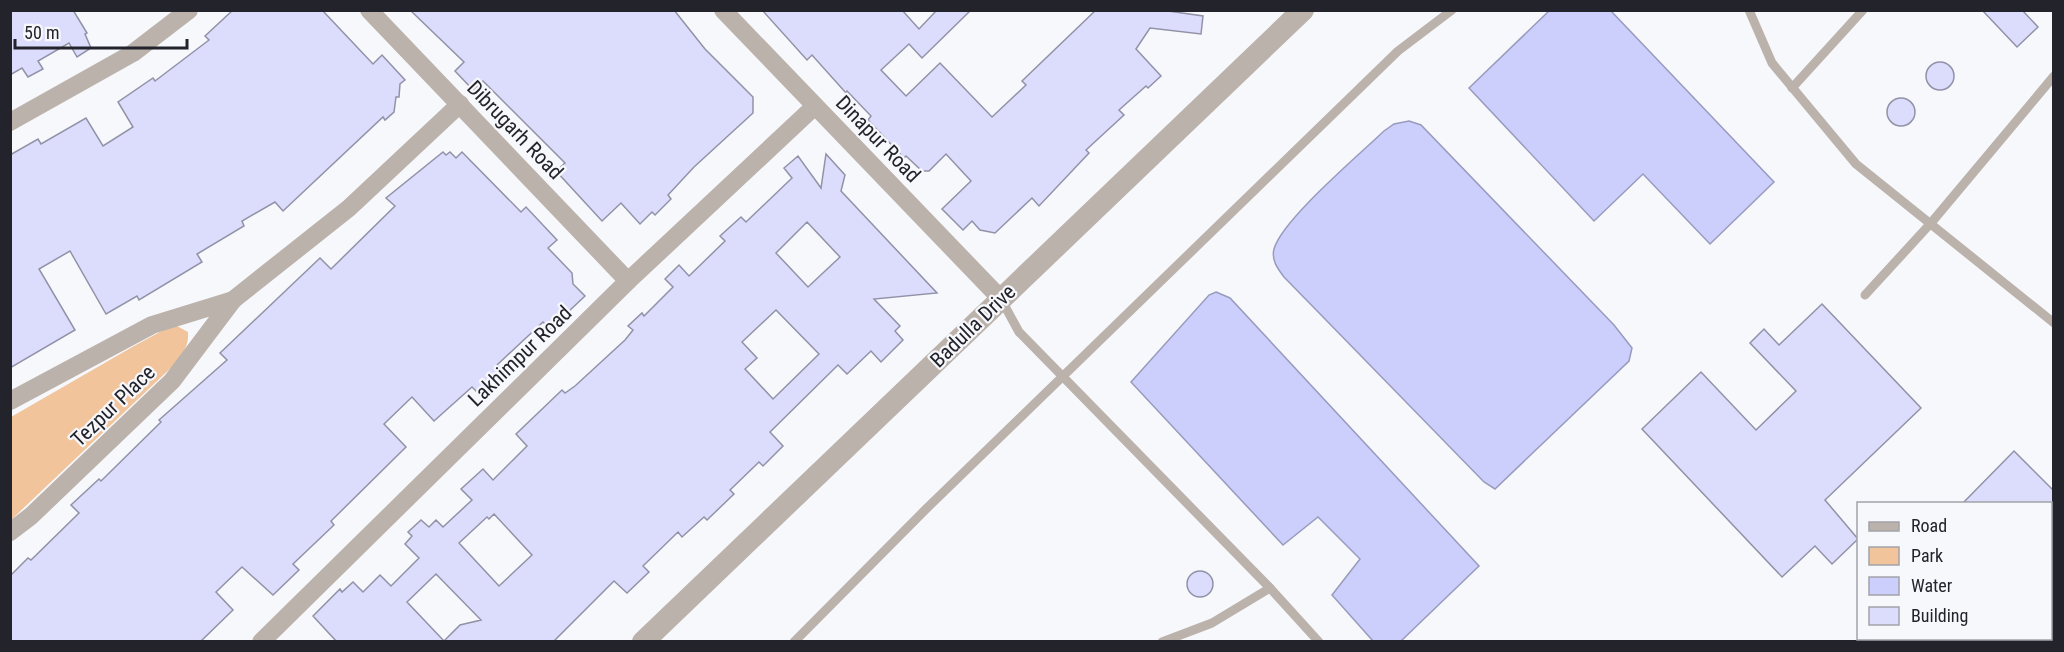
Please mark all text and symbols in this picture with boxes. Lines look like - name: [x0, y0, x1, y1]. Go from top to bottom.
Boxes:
- scale bar: [15, 12, 188, 50]
- text: 50 m: [24, 22, 59, 43]
- street label: Dibrugarh Road: [462, 76, 568, 184]
- street label: Dinapur Road: [831, 91, 925, 187]
- street label: Badulla Drive: [926, 280, 1020, 372]
- street label: Lakhimpur Road: [463, 301, 577, 411]
- street label: Tezpur Place: [66, 360, 160, 452]
- legend: [1857, 502, 2052, 640]
- text: Road: [1911, 515, 1947, 536]
- text: Park: [1911, 545, 1943, 566]
- text: Water: [1911, 575, 1953, 596]
- text: Building: [1911, 605, 1968, 626]

